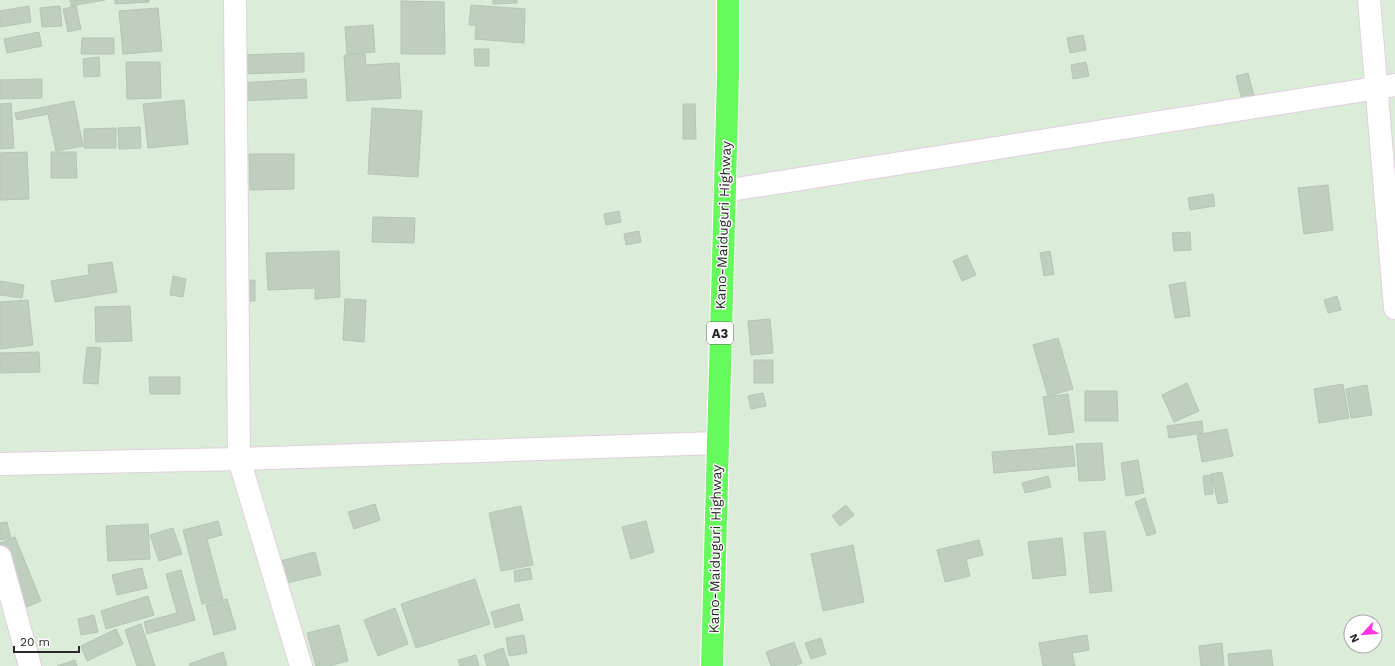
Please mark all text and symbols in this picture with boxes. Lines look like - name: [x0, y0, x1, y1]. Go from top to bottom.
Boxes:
- street label: Kano-Maiduguri Highway: [712, 140, 734, 310]
- road number: A3: [707, 322, 733, 344]
- street label: Kano-Maiduguri Highway: [706, 464, 724, 633]
- north arrow: [1343, 614, 1383, 654]
- scale bar: [14, 628, 79, 654]
- text: N: [1347, 632, 1362, 645]
- text: 20 m: [20, 635, 50, 649]

